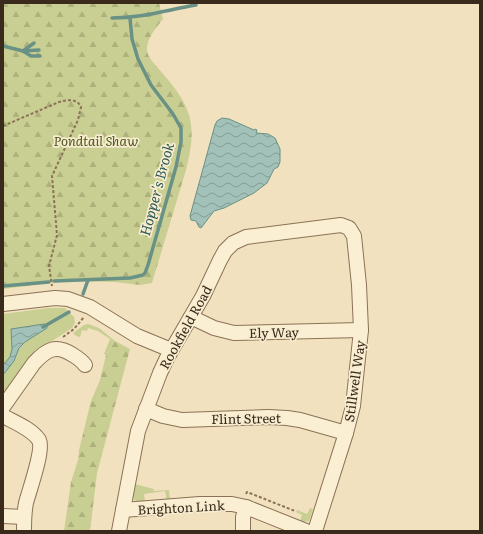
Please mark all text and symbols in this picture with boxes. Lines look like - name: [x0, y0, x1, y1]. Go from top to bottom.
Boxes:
- park label: Pondtail Shaw: [53, 131, 139, 150]
- water label: Hopper's Brook: [134, 140, 178, 238]
- street label: Rookfield Road: [154, 282, 216, 372]
- street label: Ely Way: [249, 322, 300, 342]
- street label: Stillwell Way: [339, 338, 369, 423]
- street label: Flint Street: [211, 408, 282, 428]
- street label: Brighton Link: [137, 495, 226, 519]

